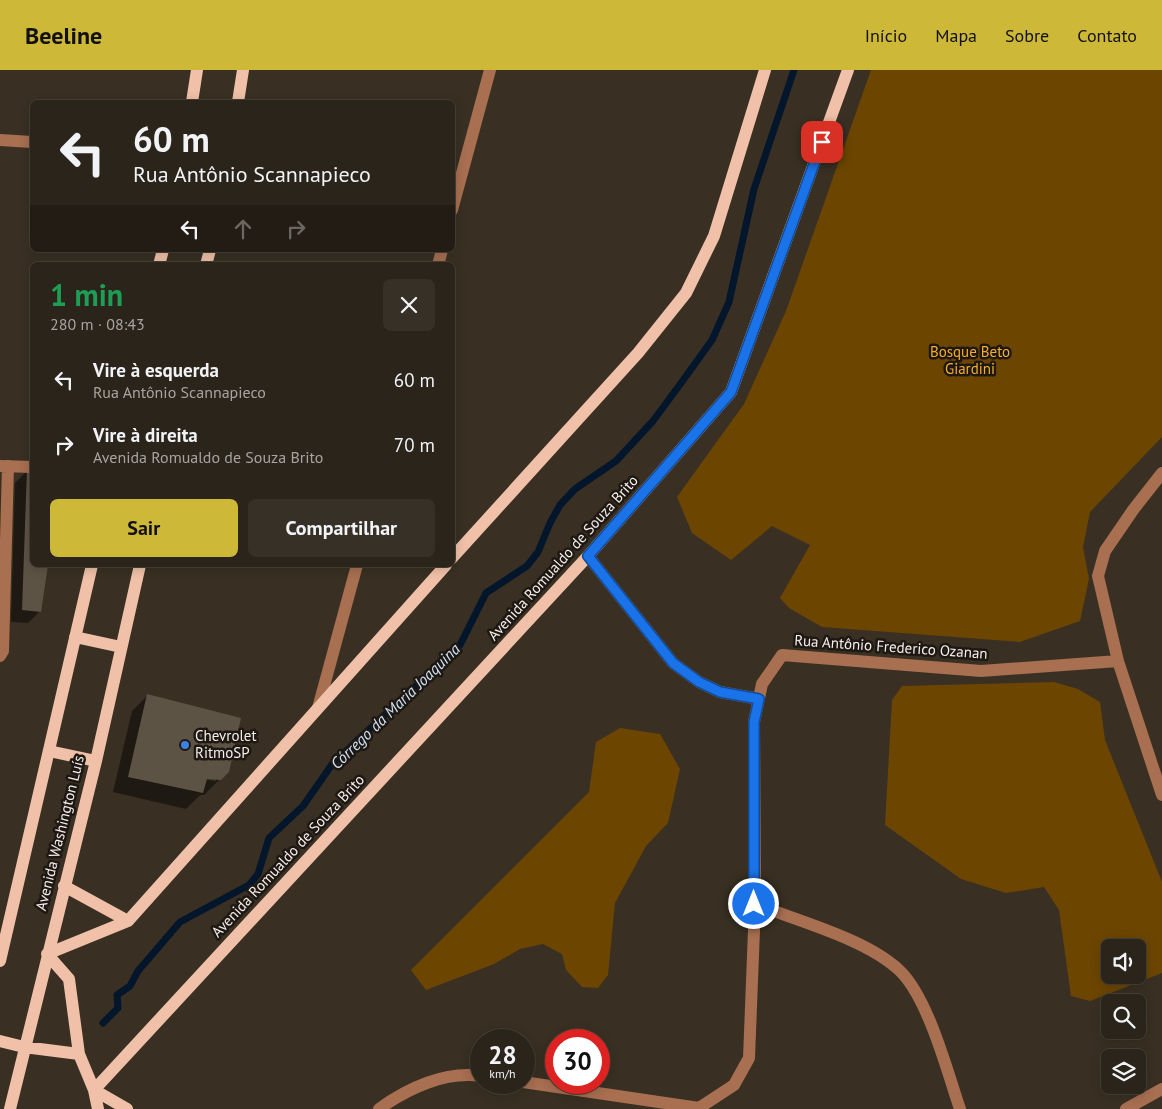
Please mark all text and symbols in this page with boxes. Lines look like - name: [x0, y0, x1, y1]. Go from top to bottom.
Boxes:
- text: Beeline: [25, 20, 102, 51]
- text: Início: [865, 24, 907, 47]
- text: Mapa: [935, 24, 977, 47]
- text: Sobre: [1005, 24, 1049, 47]
- text: Contato: [1077, 24, 1137, 47]
- text: 60 m: [133, 116, 210, 162]
- icon: left: [50, 120, 115, 185]
- pin: [801, 121, 843, 163]
- icon: arrive: [808, 128, 836, 156]
- text: Rua Antônio Scannapieco: [133, 160, 371, 188]
- icon: left: [176, 215, 204, 243]
- icon: ahead: [229, 215, 257, 243]
- icon: right: [282, 215, 310, 243]
- text: 1 min: [50, 275, 123, 314]
- button: close: [383, 279, 435, 331]
- text: 280 m · 08:43: [50, 314, 145, 334]
- park label: Bosque Beto Giardini: [930, 342, 1010, 378]
- text: Vire à esquerda: [93, 358, 219, 382]
- icon: left: [50, 366, 78, 394]
- text: 60 m: [394, 368, 435, 392]
- text: Rua Antônio Scannapieco: [93, 382, 266, 402]
- text: Vire à direita: [93, 423, 198, 447]
- icon: right: [50, 431, 78, 459]
- text: 70 m: [394, 433, 435, 457]
- text: Avenida Romualdo de Souza Brito: [93, 447, 323, 467]
- street label: Avenida Romualdo de Souza Brito: [483, 471, 642, 644]
- button: Sair: [50, 499, 238, 557]
- button: Compartilhar: [248, 499, 435, 557]
- street label: Rua Antônio Frederico Ozanan: [794, 630, 988, 663]
- water label: Córrego da Maria Joaquina: [326, 639, 464, 773]
- place label: Chevrolet RitmoSP: [195, 726, 257, 762]
- marker: Chevrolet RitmoSP: [179, 739, 191, 751]
- street label: Avenida Washington Luís: [31, 753, 88, 913]
- street label: Avenida Romualdo de Souza Brito: [207, 770, 368, 941]
- position arrow: [727, 877, 779, 929]
- map controls: [1101, 939, 1146, 1094]
- button: sound: [1101, 939, 1146, 984]
- button: search: [1101, 994, 1146, 1039]
- speed limit sign: 30: [545, 1029, 610, 1094]
- text: 28: [488, 1039, 517, 1071]
- button: layers: [1101, 1049, 1146, 1094]
- text: km/h: [489, 1066, 516, 1081]

